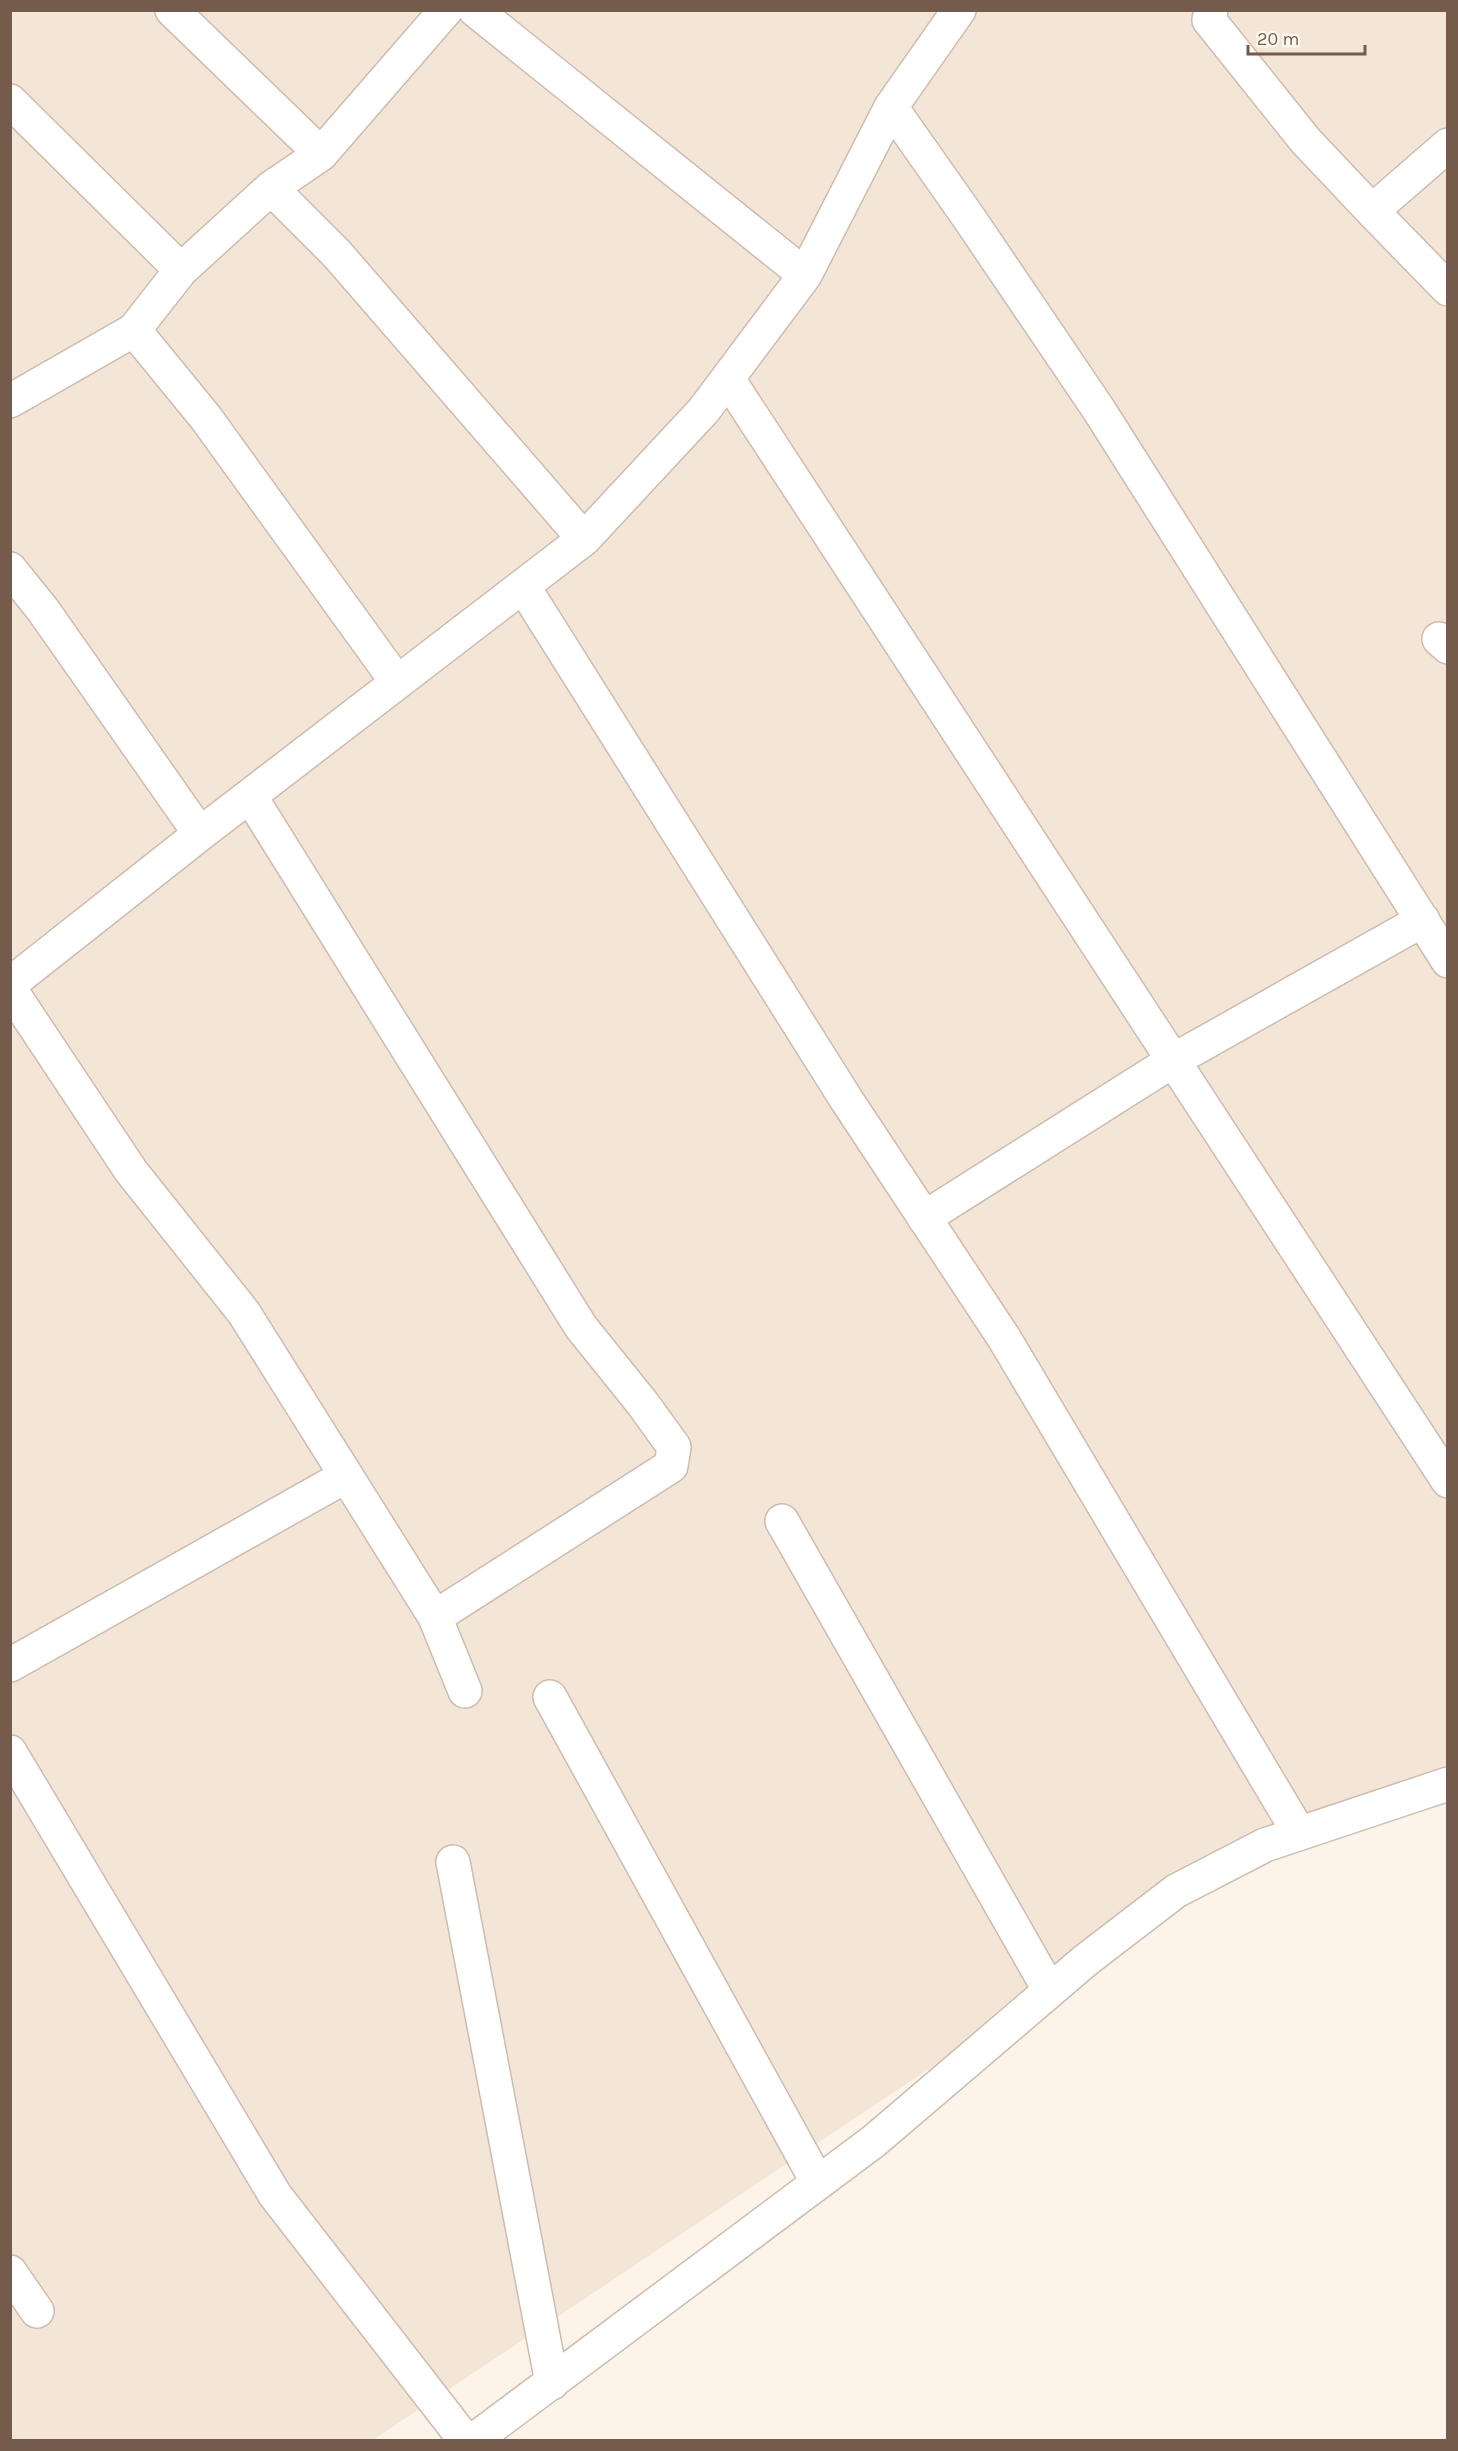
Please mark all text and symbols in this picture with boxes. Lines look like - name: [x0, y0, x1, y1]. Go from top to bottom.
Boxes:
- scale bar: [1248, 18, 1365, 56]
- text: 20 m: [1257, 28, 1299, 50]

